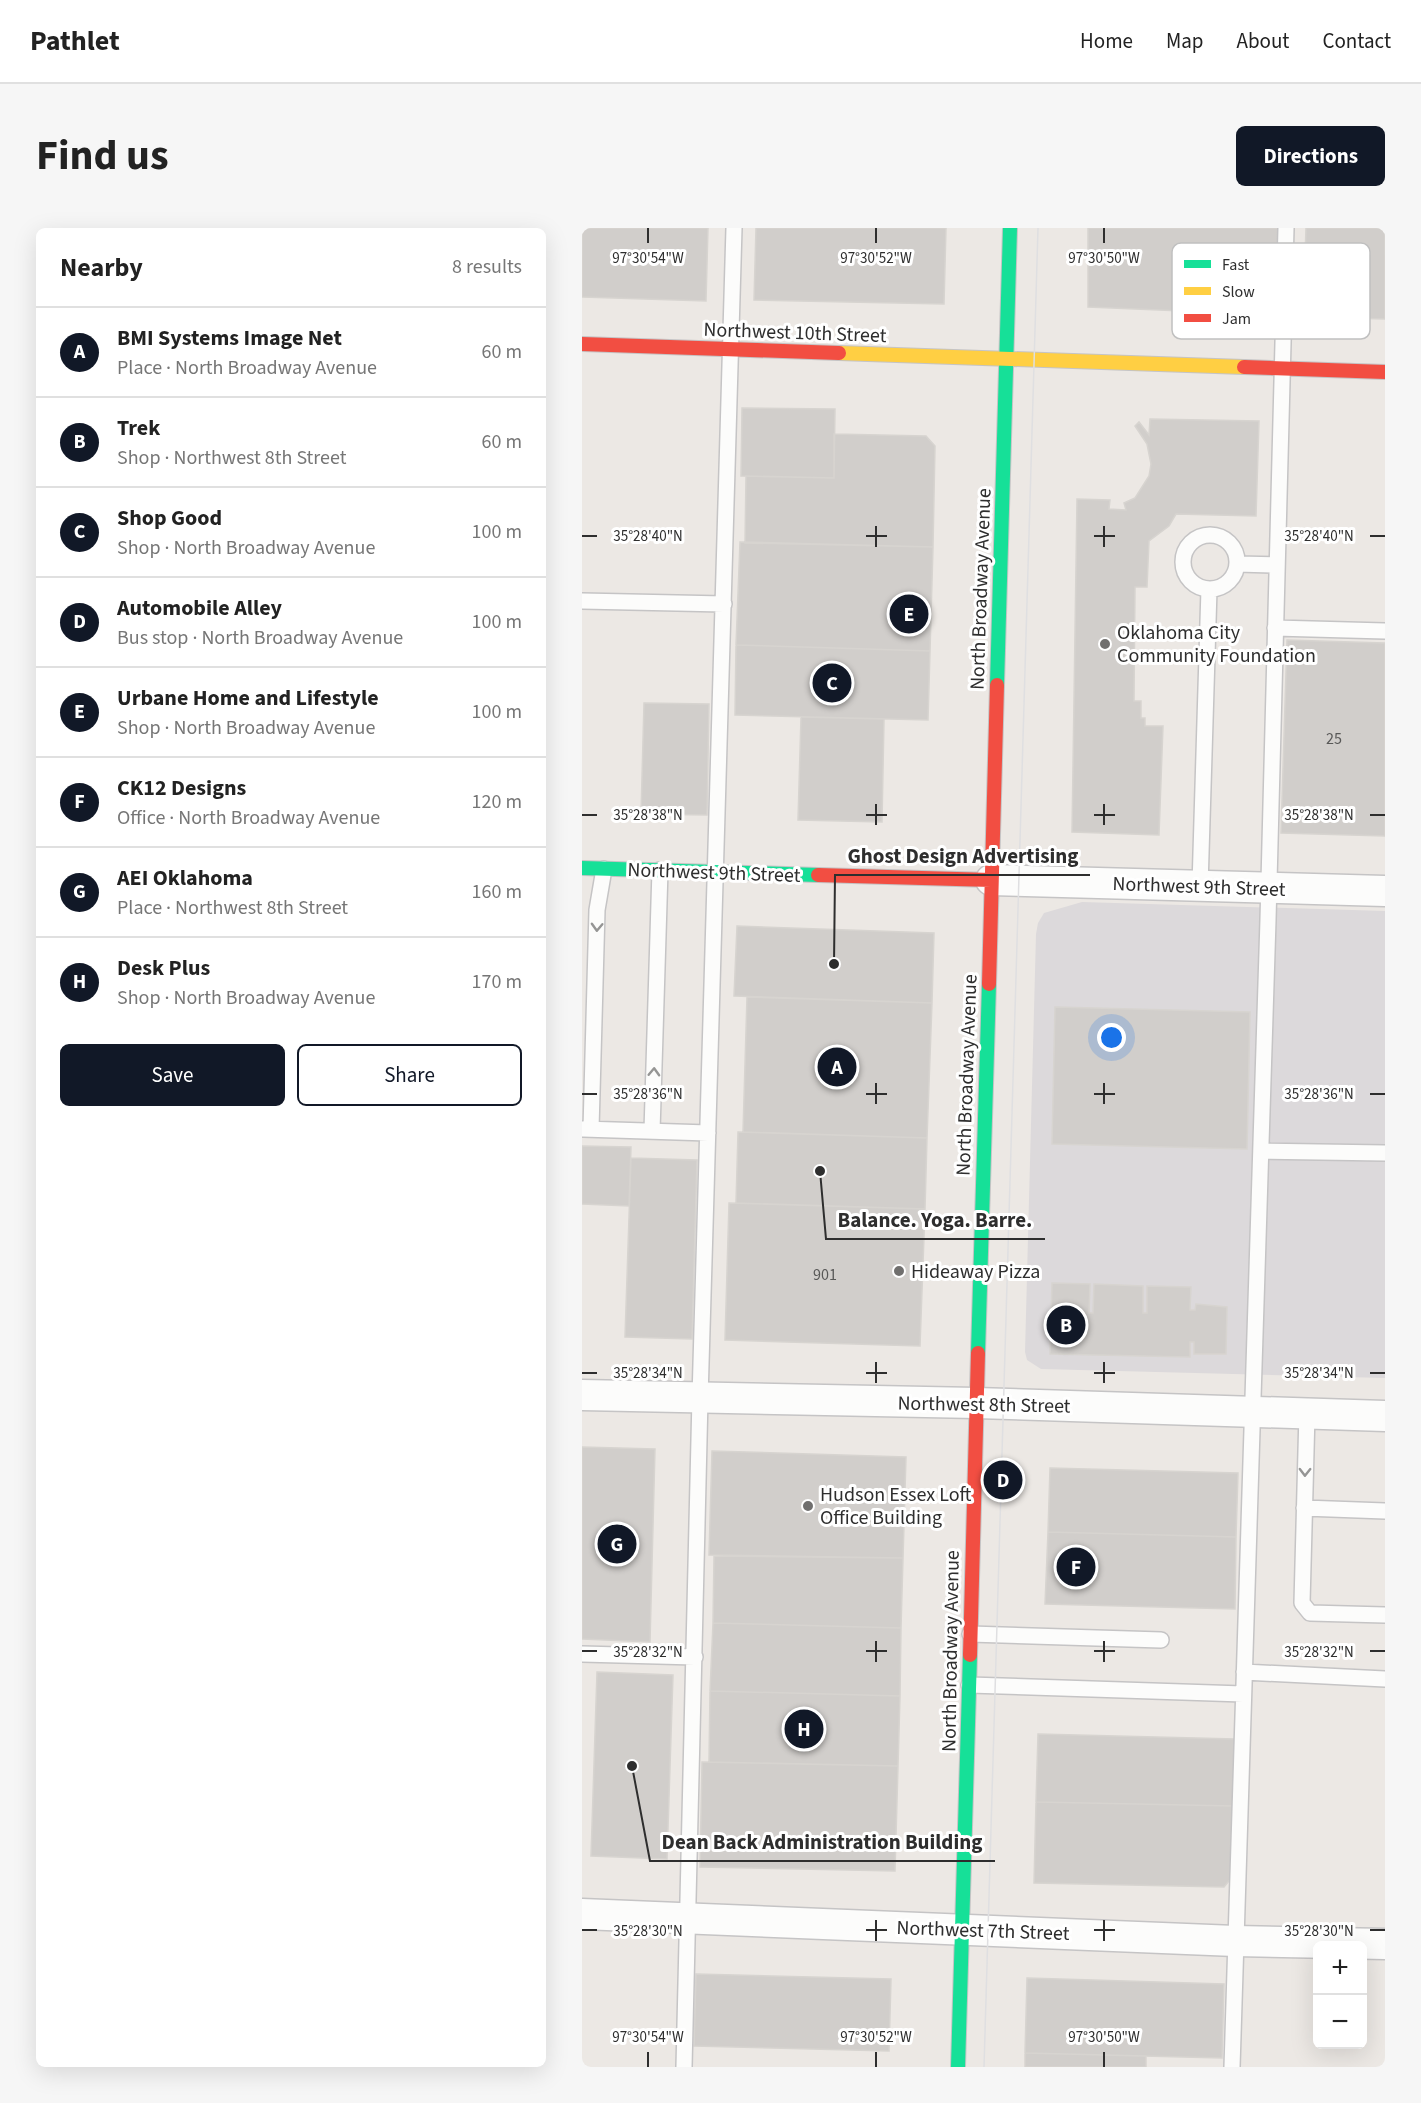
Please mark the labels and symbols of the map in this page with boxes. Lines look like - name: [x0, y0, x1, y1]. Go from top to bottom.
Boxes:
- legend: [1172, 243, 1370, 339]
- text: 97°30'54"W: [612, 248, 684, 269]
- text: 97°30'52"W: [840, 248, 912, 269]
- text: 97°30'50"W: [1068, 248, 1140, 269]
- text: Fast: [1222, 254, 1250, 276]
- text: Slow: [1222, 281, 1255, 303]
- text: Jam: [1222, 308, 1251, 330]
- street label: Northwest 10th Street: [703, 316, 887, 350]
- street label: North Broadway Avenue: [963, 488, 999, 690]
- text: 35°28'40"N: [613, 526, 683, 547]
- text: 35°28'40"N: [1284, 526, 1354, 547]
- pin: E: [890, 592, 928, 636]
- place label: Oklahoma City Community Foundation: [1117, 619, 1316, 670]
- marker: Oklahoma City Community Foundation: [1098, 637, 1112, 651]
- pin: C: [812, 660, 852, 706]
- house number: 25: [1326, 728, 1342, 750]
- text: 35°28'38"N: [613, 805, 683, 826]
- text: 35°28'38"N: [1284, 805, 1354, 826]
- callout: Ghost Design Advertising: [835, 836, 1090, 875]
- text: Ghost Design Advertising: [847, 841, 1079, 871]
- street label: Northwest 9th Street: [627, 856, 801, 890]
- street label: Northwest 9th Street: [1112, 870, 1286, 904]
- one-way arrow: [590, 922, 603, 931]
- street label: North Broadway Avenue: [949, 974, 985, 1176]
- your location: [1097, 1023, 1126, 1052]
- pin: A: [818, 1044, 856, 1090]
- one-way arrow: [647, 1068, 660, 1077]
- text: 35°28'36"N: [613, 1084, 683, 1105]
- text: 35°28'36"N: [1284, 1084, 1354, 1105]
- callout: Balance. Yoga. Barre.: [826, 1200, 1045, 1239]
- text: Balance. Yoga. Barre.: [838, 1205, 1032, 1235]
- place label: Hideaway Pizza: [911, 1258, 1040, 1286]
- house number: 901: [813, 1264, 837, 1286]
- marker: Hideaway Pizza: [892, 1264, 906, 1278]
- pin: B: [1046, 1302, 1086, 1348]
- text: 35°28'34"N: [613, 1363, 683, 1384]
- text: 35°28'34"N: [1284, 1363, 1354, 1384]
- street label: Northwest 8th Street: [897, 1389, 1071, 1421]
- pin: D: [984, 1458, 1022, 1502]
- one-way arrow: [1299, 1467, 1311, 1476]
- place label: Hudson Essex Loft Office Building: [820, 1481, 971, 1532]
- marker: Hudson Essex Loft Office Building: [801, 1499, 815, 1513]
- pin: G: [597, 1522, 636, 1566]
- pin: F: [1056, 1544, 1096, 1590]
- street label: North Broadway Avenue: [935, 1550, 967, 1752]
- text: 35°28'32"N: [613, 1642, 683, 1663]
- text: 35°28'32"N: [1284, 1642, 1354, 1663]
- pin: H: [784, 1706, 824, 1752]
- callout: Dean Back Administration Building: [650, 1822, 995, 1861]
- text: Dean Back Administration Building: [662, 1827, 982, 1857]
- street label: Northwest 7th Street: [896, 1914, 1070, 1948]
- text: 35°28'30"N: [613, 1921, 683, 1942]
- text: 35°28'30"N: [1284, 1921, 1354, 1942]
- text: 97°30'54"W: [612, 2027, 684, 2048]
- text: 97°30'52"W: [840, 2027, 912, 2048]
- text: 97°30'50"W: [1068, 2027, 1140, 2048]

